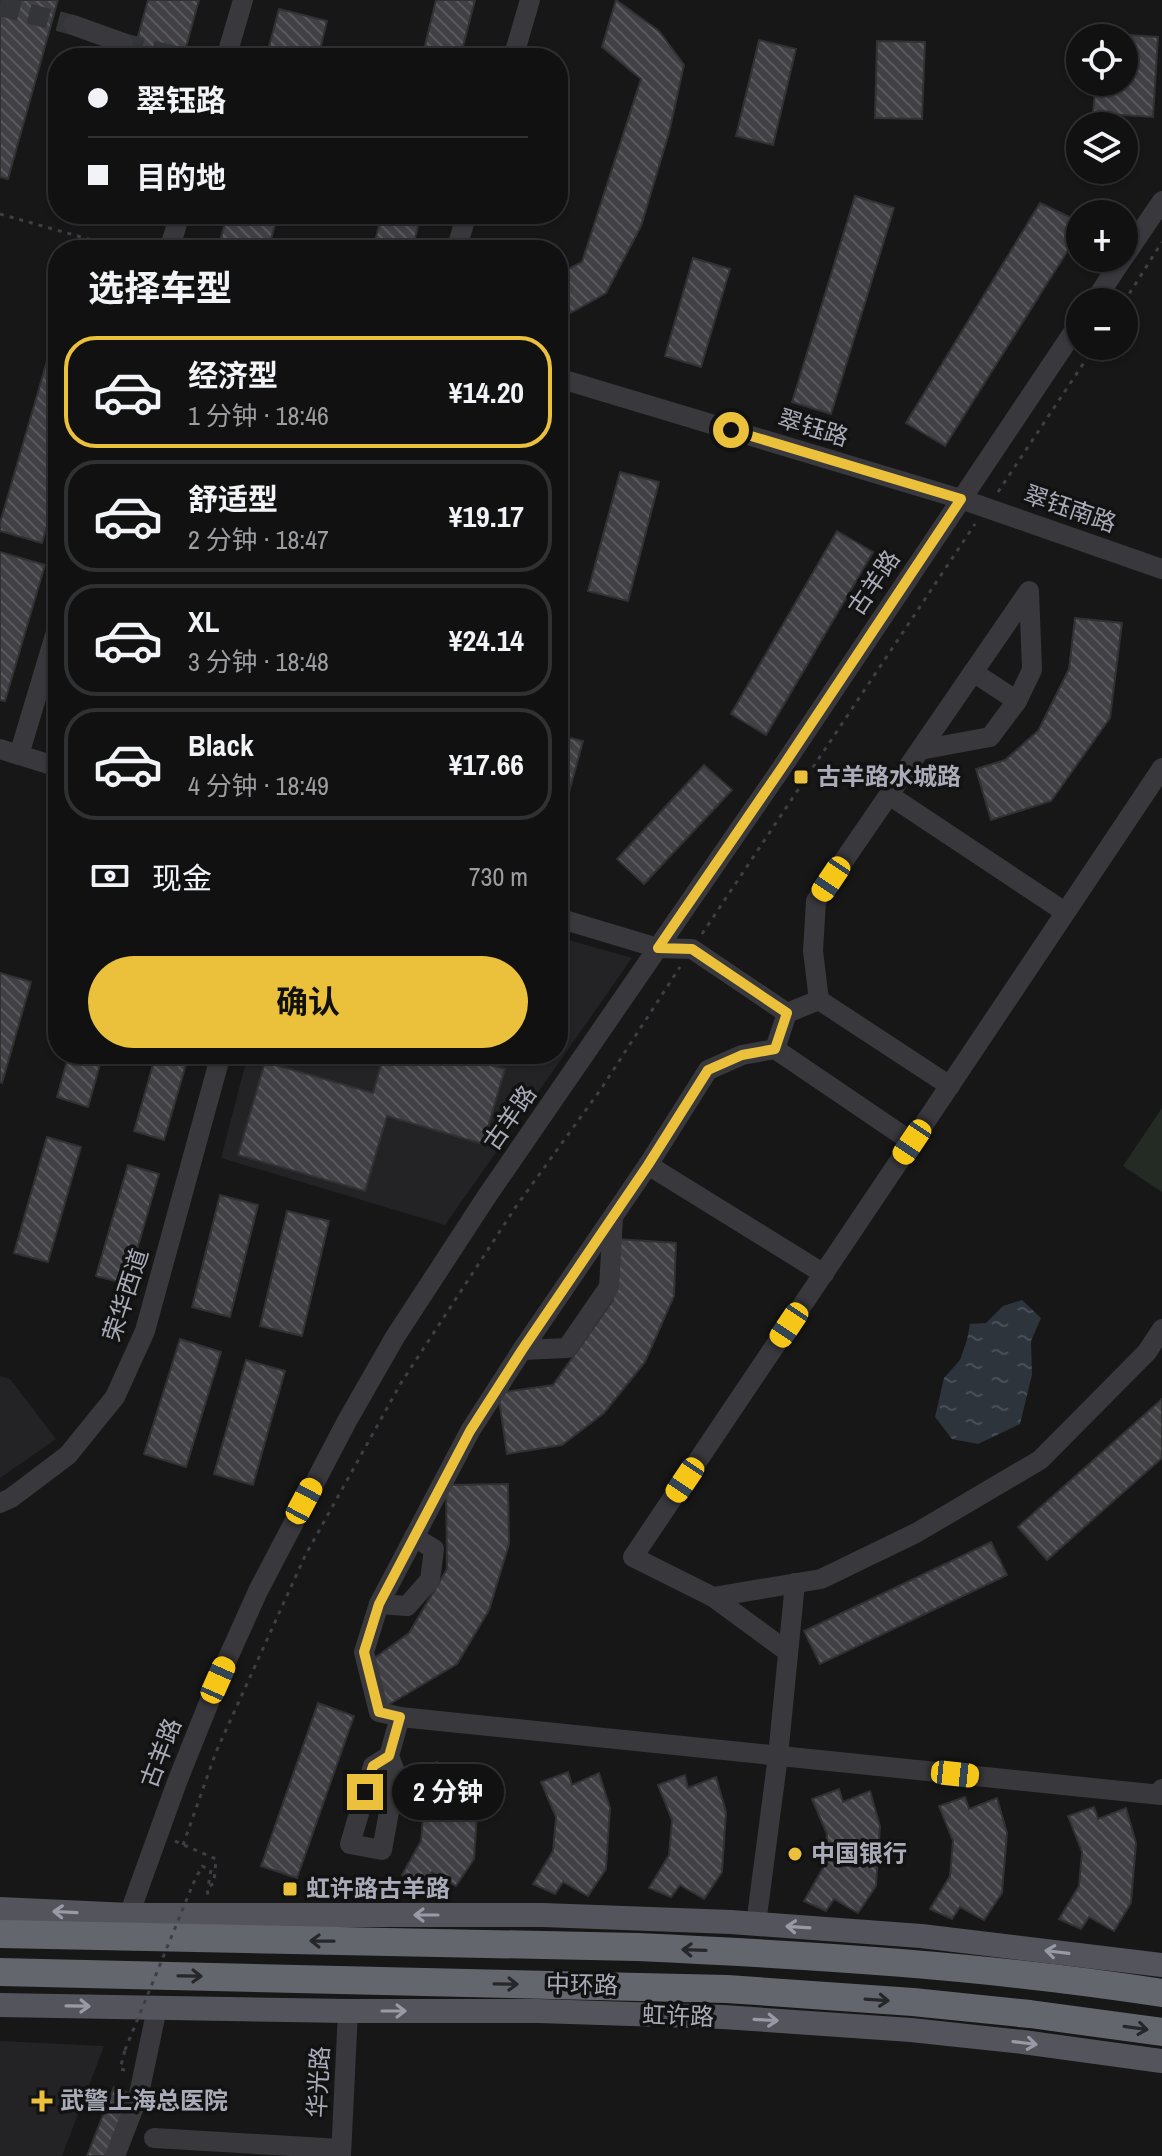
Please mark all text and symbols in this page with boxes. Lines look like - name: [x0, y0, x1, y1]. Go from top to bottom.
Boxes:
- map controls: [1066, 24, 1138, 360]
- button: locate: [1066, 24, 1138, 96]
- text: 翠钰路: [136, 80, 226, 120]
- button: layers: [1066, 112, 1138, 184]
- text: 目的地: [136, 157, 226, 197]
- button: +: [1066, 200, 1138, 272]
- text: 选择车型: [88, 264, 232, 312]
- button: −: [1066, 288, 1138, 360]
- text: 经济型: [188, 355, 278, 395]
- icon: car: [92, 356, 164, 428]
- text: ¥14.20: [449, 372, 524, 412]
- text: 1 分钟 · 18:46: [188, 398, 329, 433]
- street label: 翠钰路: [774, 401, 852, 453]
- route start: [713, 412, 749, 448]
- street label: 翠钰南路: [1020, 477, 1121, 539]
- text: 舒适型: [188, 479, 278, 519]
- icon: car: [92, 480, 164, 552]
- text: ¥19.17: [449, 496, 524, 536]
- text: 2 分钟 · 18:47: [188, 522, 329, 557]
- street label: 古羊路: [840, 544, 907, 621]
- text: XL: [188, 601, 219, 641]
- icon: car: [92, 604, 164, 676]
- text: ¥24.14: [449, 620, 524, 660]
- text: 3 分钟 · 18:48: [188, 644, 329, 679]
- text: Black: [188, 725, 254, 765]
- icon: car: [92, 728, 164, 800]
- text: ¥17.66: [449, 744, 524, 784]
- place label: 古羊路水城路: [817, 760, 961, 792]
- text: 4 分钟 · 18:49: [188, 768, 329, 803]
- marker: 古羊路水城路: [792, 768, 810, 786]
- car: [808, 852, 854, 906]
- icon: cash: [88, 854, 132, 898]
- text: 现金: [152, 858, 212, 898]
- text: 730 m: [469, 859, 528, 894]
- button: 确认: [88, 956, 528, 1048]
- street label: 古羊路: [475, 1079, 543, 1156]
- car: [889, 1115, 935, 1169]
- street label: 荣华西道: [95, 1244, 155, 1345]
- car: [766, 1298, 812, 1352]
- car: [662, 1453, 708, 1507]
- car: [282, 1474, 326, 1528]
- car: [197, 1653, 239, 1707]
- street label: 古羊路: [132, 1713, 188, 1792]
- car: [930, 1760, 980, 1788]
- callout: 2 分钟: [393, 1764, 505, 1820]
- route end: [347, 1774, 383, 1810]
- text: 2 分钟: [413, 1774, 483, 1809]
- place label: 中国银行: [811, 1837, 907, 1869]
- marker: 中国银行: [786, 1845, 804, 1863]
- place label: 虹许路古羊路: [306, 1872, 450, 1904]
- marker: 虹许路古羊路: [281, 1880, 299, 1898]
- one-way arrow: [52, 1904, 79, 1919]
- one-way arrow: [413, 1907, 440, 1923]
- one-way arrow: [785, 1919, 812, 1934]
- one-way arrow: [309, 1934, 336, 1949]
- one-way arrow: [681, 1942, 708, 1957]
- one-way arrow: [1044, 1944, 1071, 1959]
- street label: 中环路: [546, 1967, 618, 2001]
- one-way arrow: [176, 1969, 203, 1984]
- one-way arrow: [492, 1976, 519, 1991]
- one-way arrow: [863, 1993, 890, 2008]
- street label: 虹许路: [641, 1998, 715, 2032]
- one-way arrow: [64, 1999, 91, 2014]
- one-way arrow: [380, 2003, 407, 2019]
- one-way arrow: [752, 2012, 779, 2027]
- one-way arrow: [1123, 2021, 1148, 2036]
- one-way arrow: [1011, 2035, 1038, 2050]
- street label: 华光路: [300, 2045, 336, 2119]
- place label: 武警上海总医院: [60, 2084, 228, 2116]
- marker: 武警上海总医院: [31, 2090, 53, 2112]

